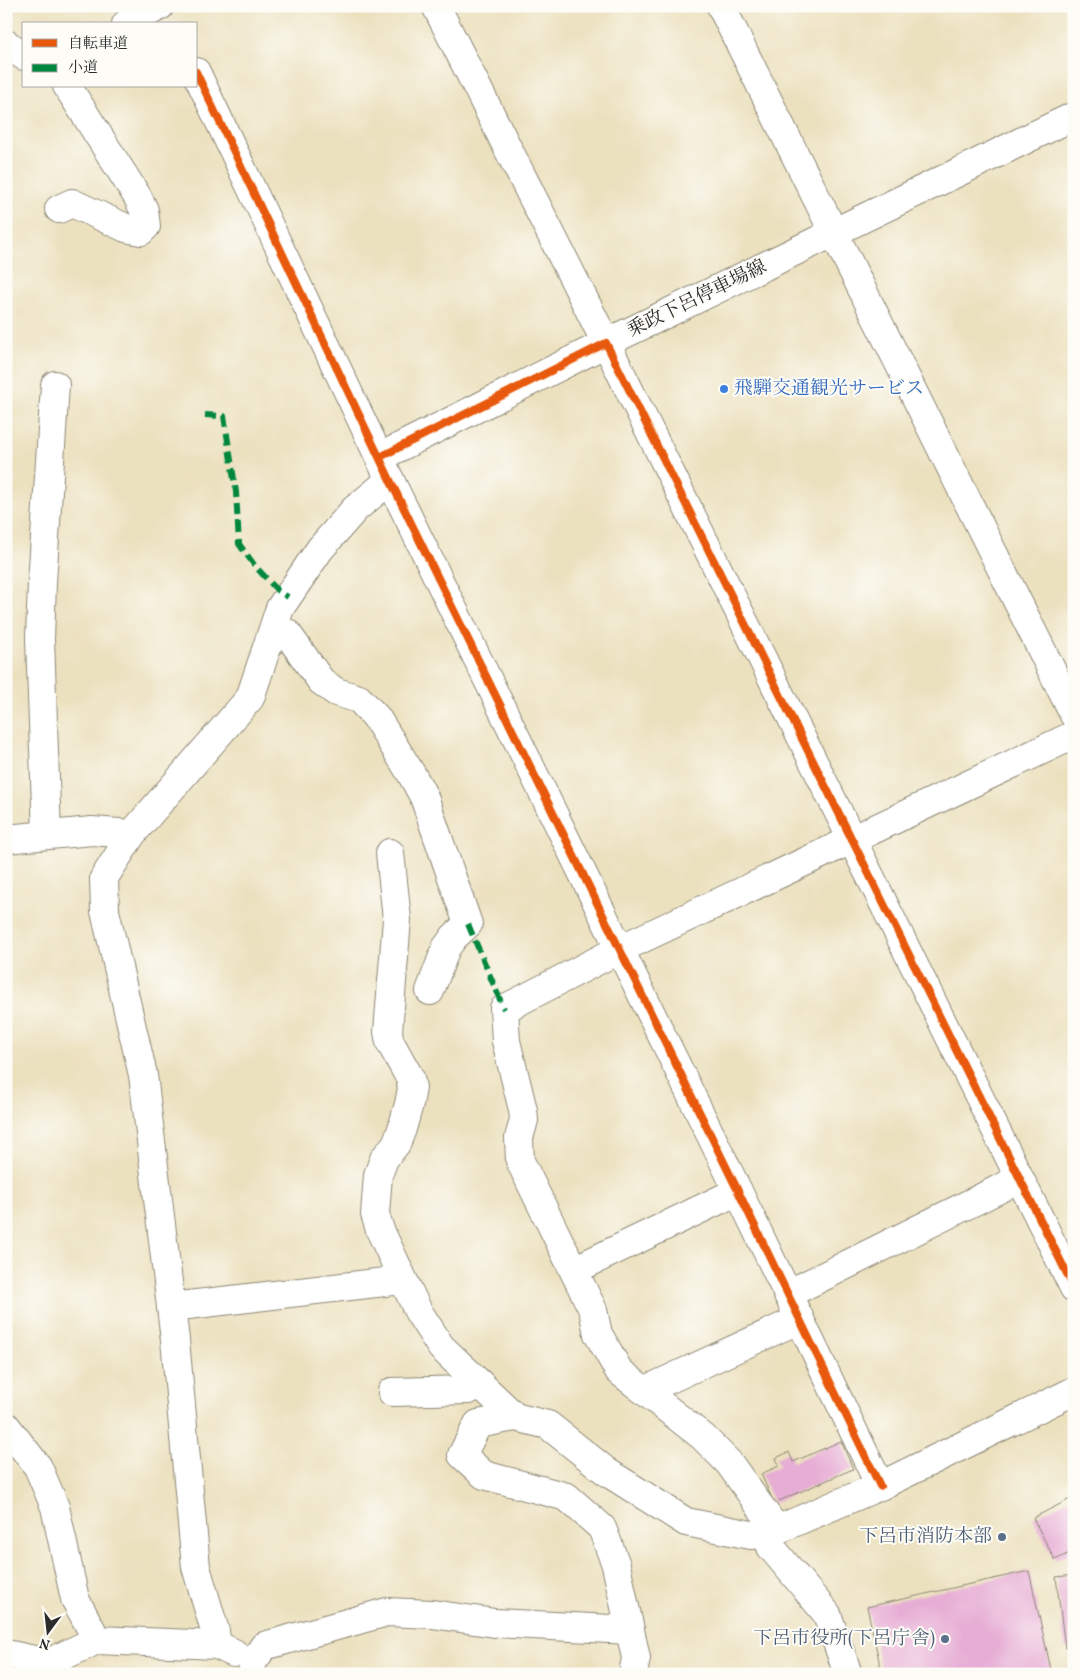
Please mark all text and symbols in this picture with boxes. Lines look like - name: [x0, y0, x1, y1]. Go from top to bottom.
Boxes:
- legend: [22, 22, 198, 88]
- text: 自転車道: [68, 34, 128, 55]
- text: 小道: [68, 58, 98, 79]
- street label: 乗政下呂停車場線: [623, 254, 771, 344]
- place label: 飛騨交通観光サービス: [734, 376, 924, 402]
- marker: 飛騨交通観光サービス: [718, 383, 730, 395]
- place label: 下呂市消防本部: [859, 1524, 992, 1550]
- marker: 下呂市消防本部: [996, 1531, 1008, 1543]
- north arrow: [22, 1608, 72, 1658]
- place label: 下呂市役所(下呂庁舎): [753, 1626, 935, 1652]
- text: N: [38, 1633, 52, 1654]
- marker: 下呂市役所(下呂庁舎): [939, 1633, 951, 1645]

